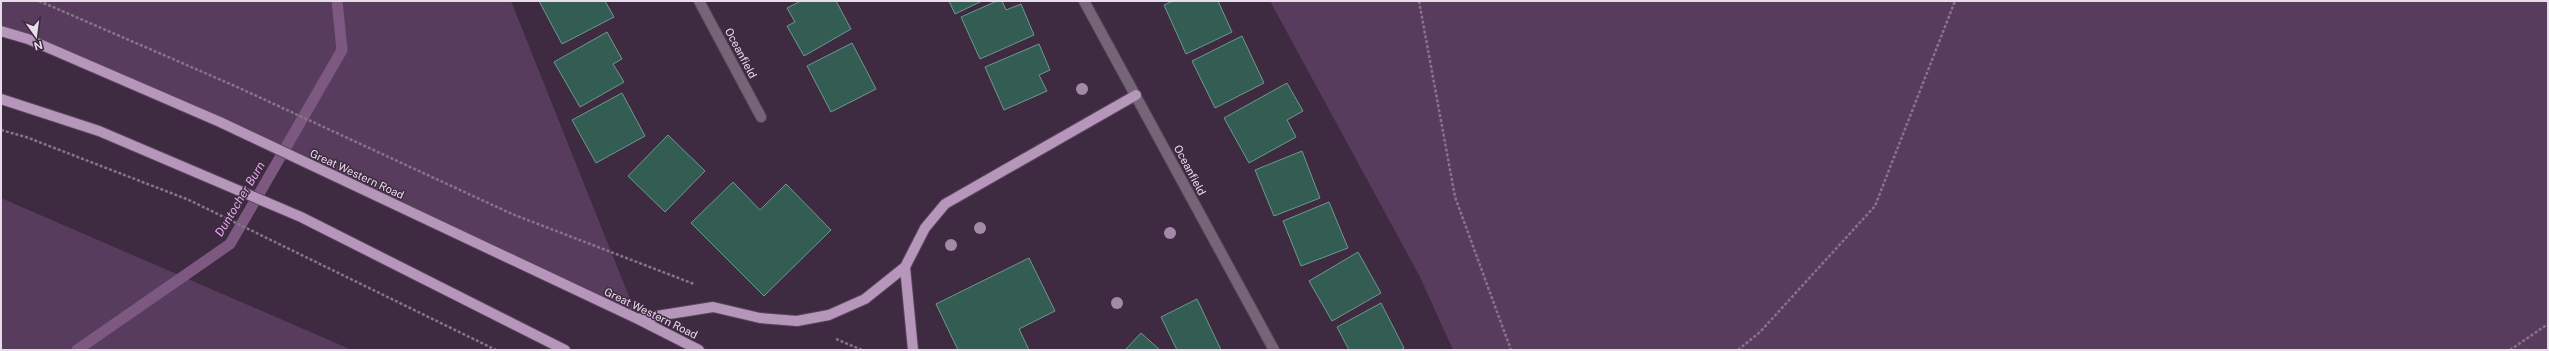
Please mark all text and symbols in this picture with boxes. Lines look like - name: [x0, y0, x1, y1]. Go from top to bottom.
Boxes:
- north arrow: [16, 16, 56, 56]
- street label: Oceanfield: [723, 26, 759, 80]
- text: N: [33, 39, 44, 53]
- street label: Oceanfield: [1172, 143, 1208, 197]
- street label: Great Western Road: [308, 147, 406, 201]
- water label: Duntocher Burn: [212, 159, 268, 239]
- street label: Great Western Road: [602, 285, 700, 341]

